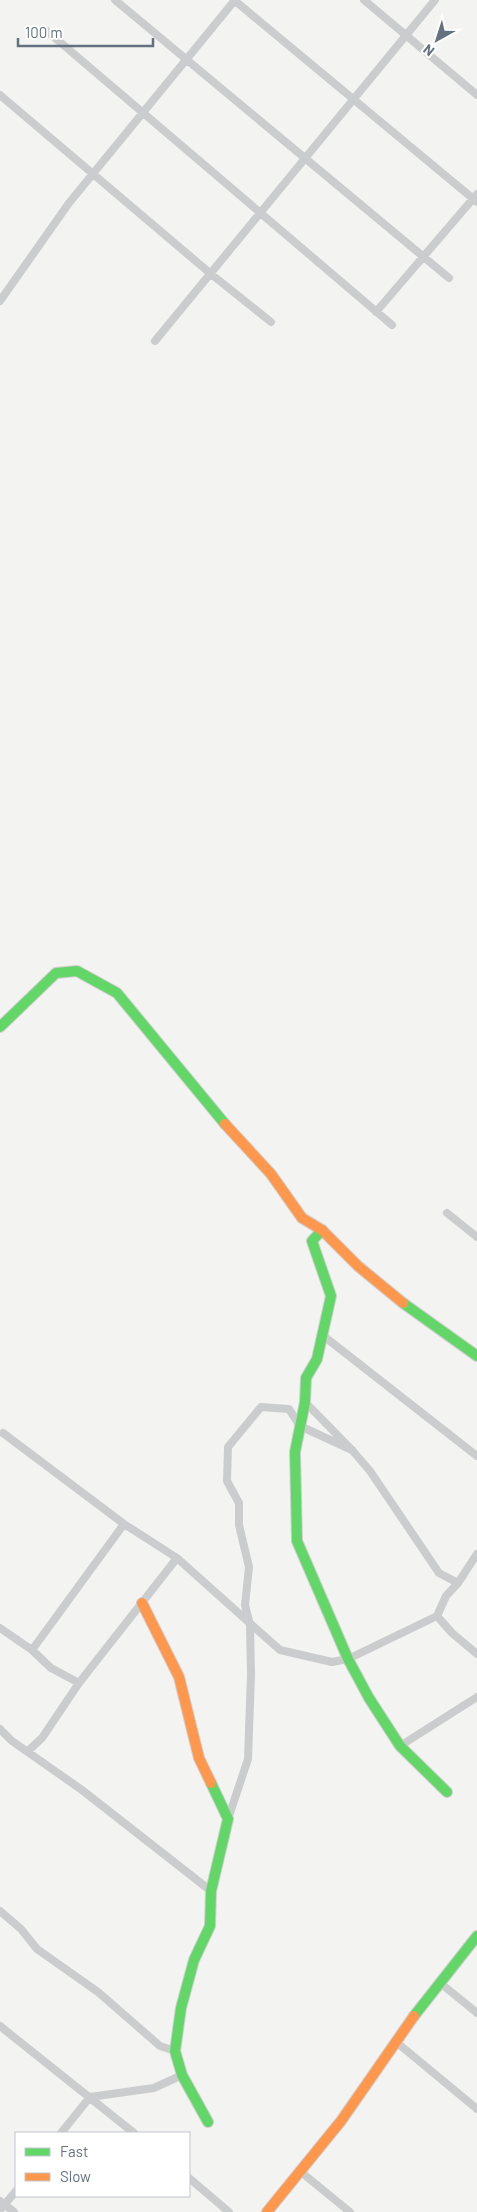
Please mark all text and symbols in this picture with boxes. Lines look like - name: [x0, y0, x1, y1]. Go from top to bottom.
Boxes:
- scale bar: [18, 15, 152, 47]
- north arrow: [412, 15, 462, 65]
- text: 100 m: [25, 23, 63, 41]
- text: N: [420, 41, 437, 60]
- legend: [15, 2132, 190, 2197]
- text: Fast: [60, 2142, 88, 2160]
- text: Slow: [60, 2167, 91, 2185]

